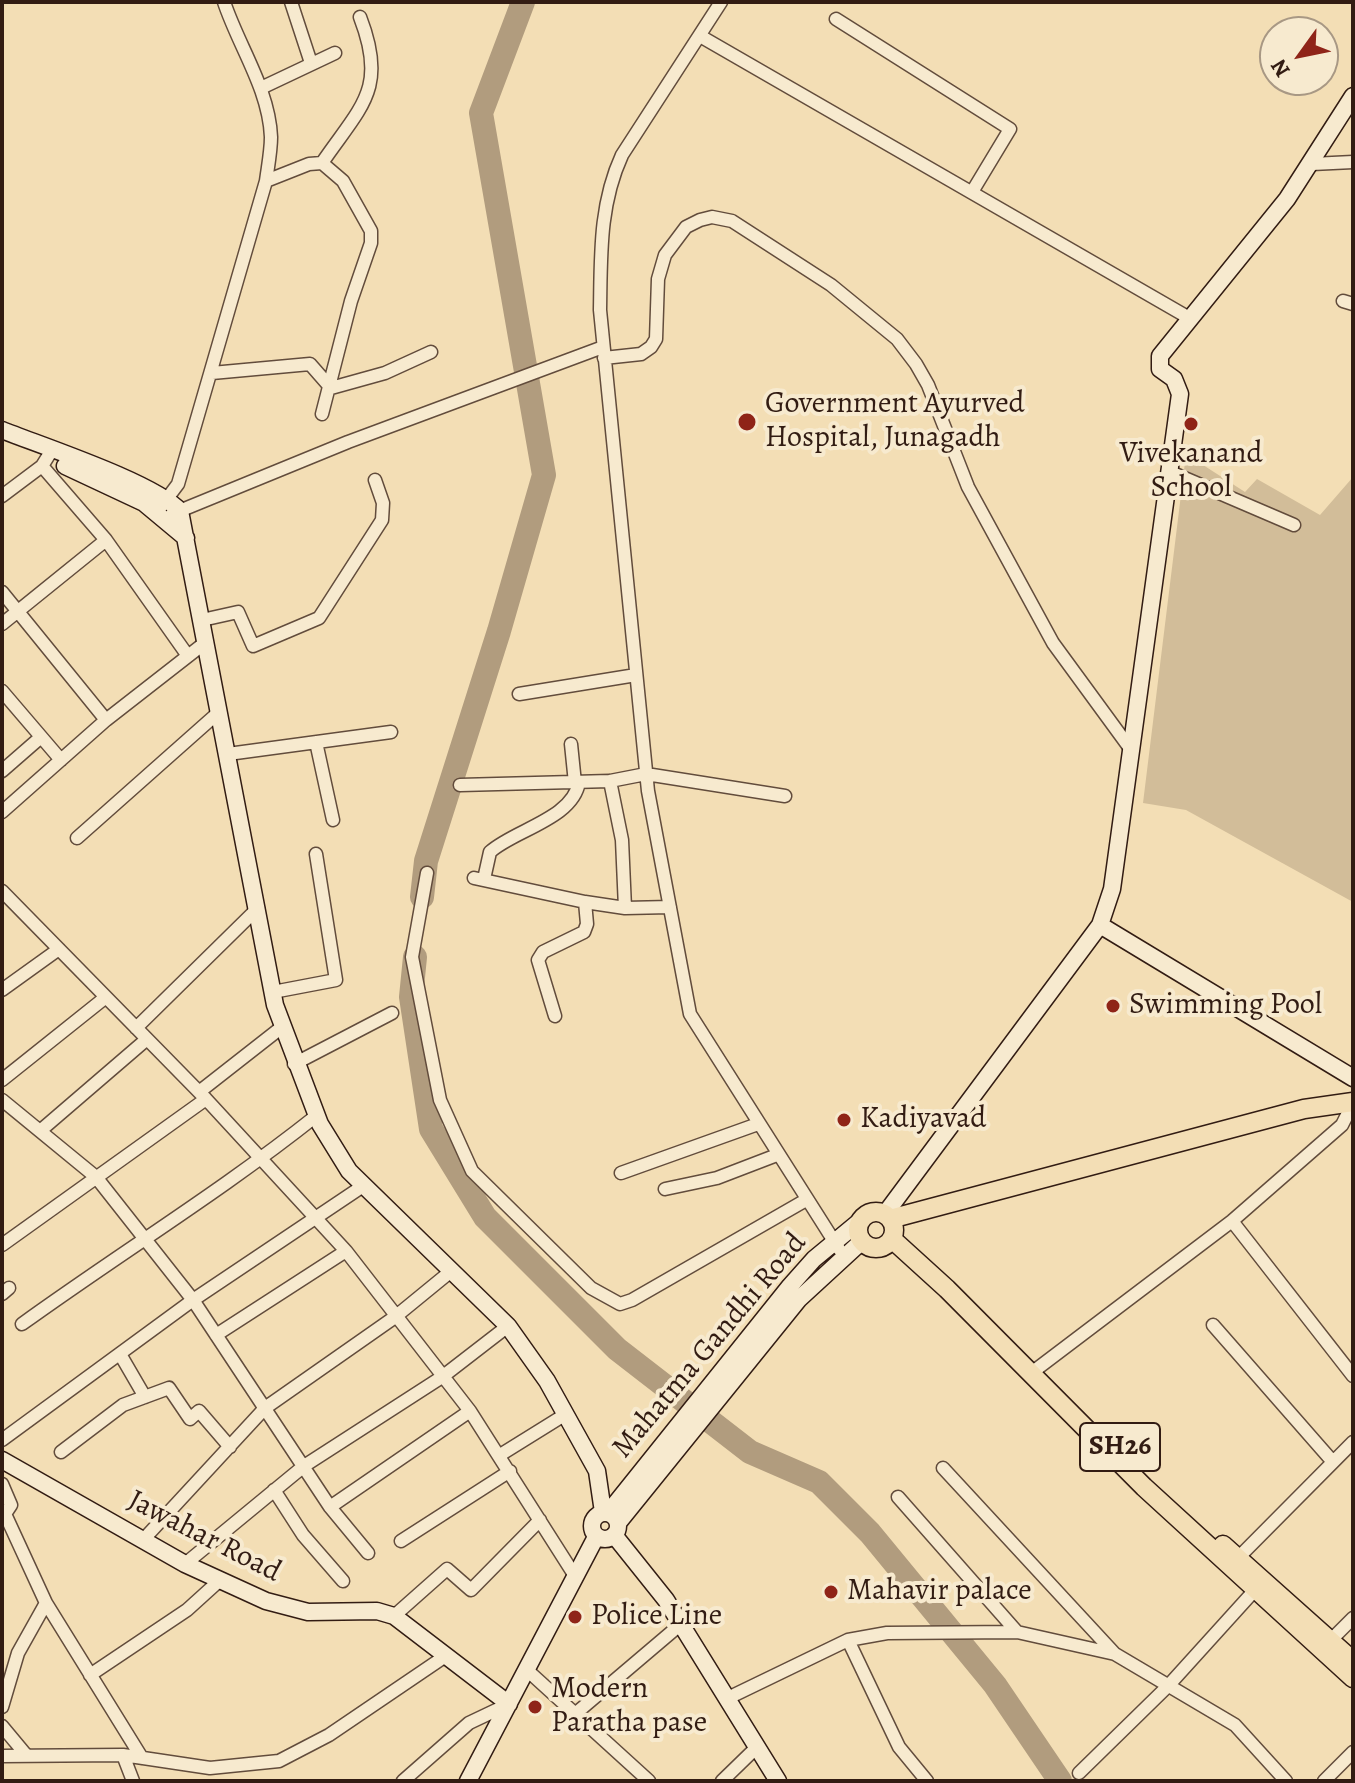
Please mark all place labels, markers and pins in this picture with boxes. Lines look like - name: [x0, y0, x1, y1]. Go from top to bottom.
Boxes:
- place label: Government Ayurved Hospital, Junagadh: [765, 387, 1025, 458]
- marker: Government Ayurved Hospital, Junagadh: [736, 411, 758, 433]
- marker: Vivekanand School: [1182, 415, 1200, 433]
- place label: Vivekanand School: [1119, 437, 1263, 508]
- place label: Swimming Pool: [1129, 988, 1322, 1024]
- marker: Swimming Pool: [1104, 997, 1122, 1015]
- place label: Kadiyavad: [860, 1102, 986, 1138]
- marker: Kadiyavad: [835, 1111, 853, 1129]
- place label: Mahavir palace: [847, 1574, 1032, 1610]
- marker: Mahavir palace: [822, 1583, 840, 1601]
- place label: Police Line: [591, 1599, 722, 1635]
- marker: Police Line: [566, 1608, 584, 1626]
- place label: Modern Paratha pase: [551, 1672, 707, 1742]
- marker: Modern Paratha pase: [526, 1698, 544, 1716]

